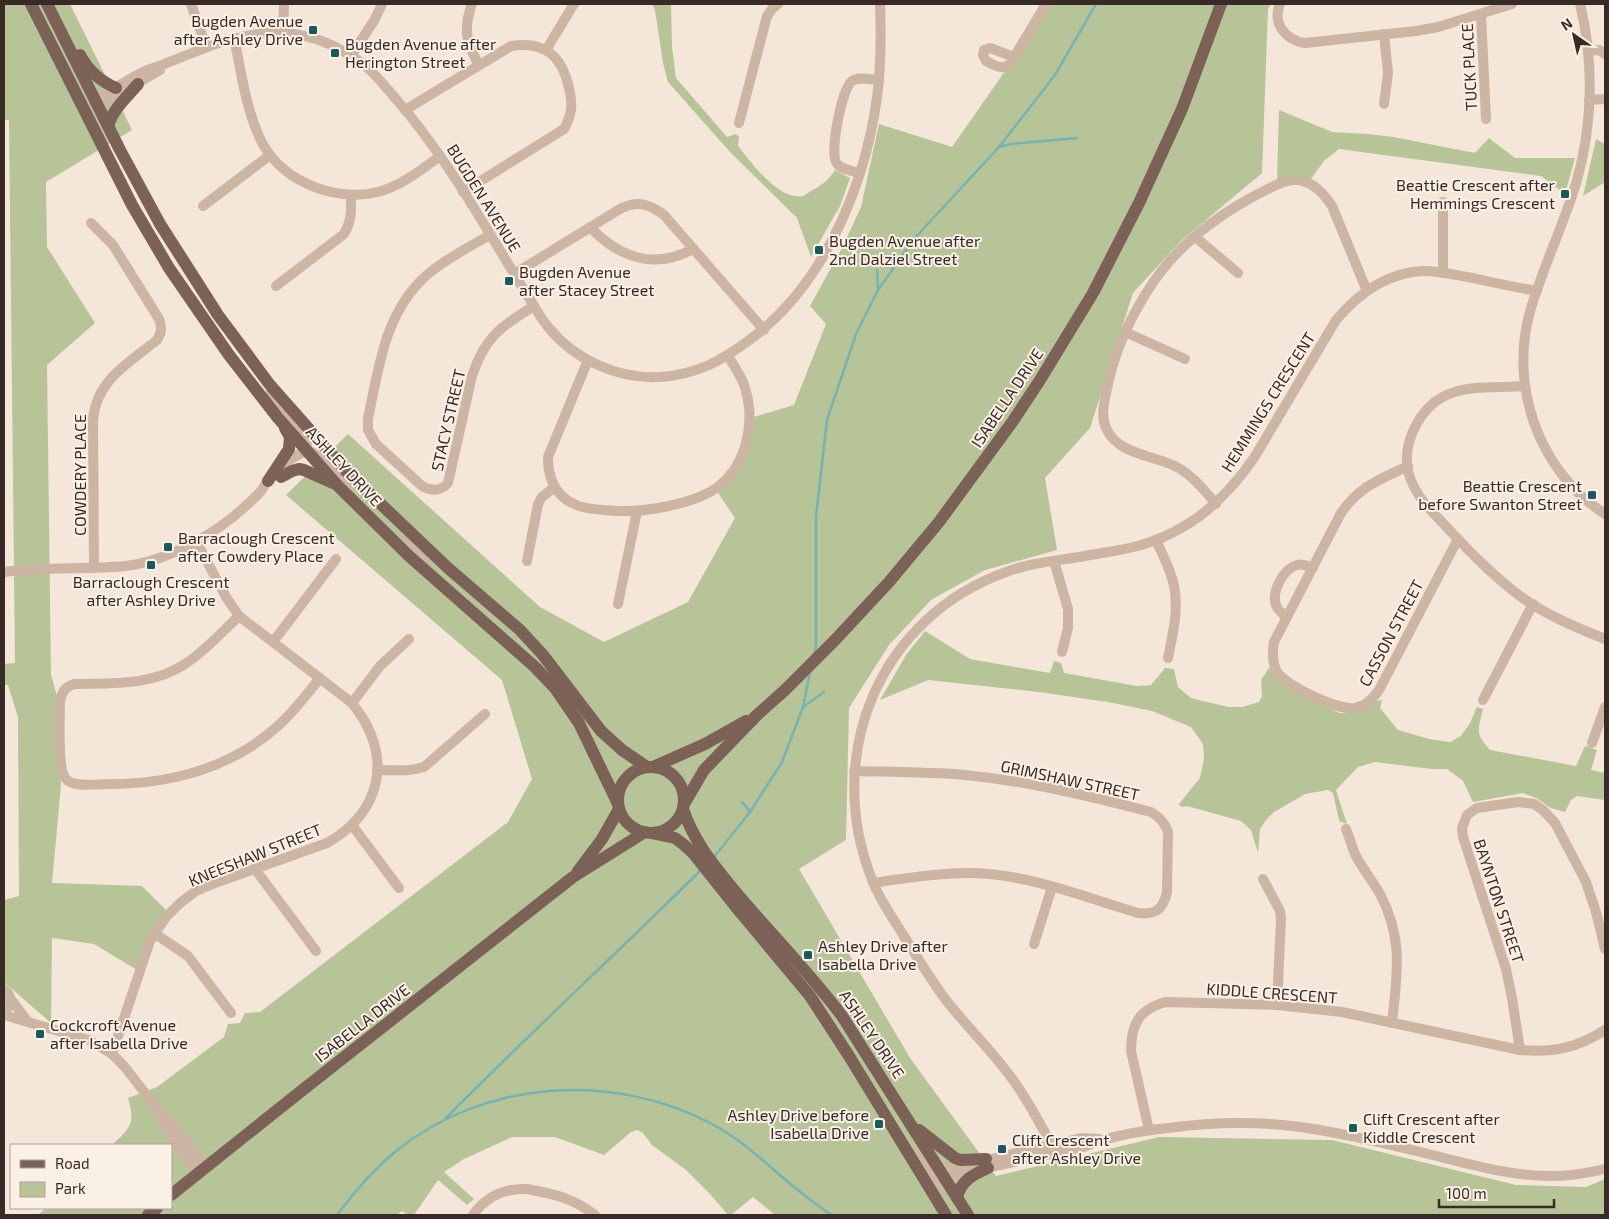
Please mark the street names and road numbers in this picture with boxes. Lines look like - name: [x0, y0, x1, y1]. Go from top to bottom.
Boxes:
- street label: TUCK PLACE: [1457, 23, 1480, 111]
- street label: BUGDEN AVENUE: [444, 140, 525, 255]
- street label: HEMMINGS CRESCENT: [1217, 328, 1318, 475]
- street label: ISABELLA DRIVE: [967, 345, 1047, 451]
- street label: STACY STREET: [427, 367, 468, 473]
- street label: COWDERY PLACE: [70, 414, 89, 536]
- street label: ASHLEY DRIVE: [302, 422, 386, 510]
- street label: CASSON STREET: [1354, 576, 1427, 689]
- street label: GRIMSHAW STREET: [999, 756, 1141, 803]
- street label: KNEESHAW STREET: [186, 819, 324, 890]
- street label: BAYNTON STREET: [1470, 836, 1529, 965]
- street label: KIDDLE CRESCENT: [1206, 978, 1338, 1007]
- street label: ISABELLA DRIVE: [311, 980, 413, 1065]
- street label: ASHLEY DRIVE: [836, 986, 909, 1082]

